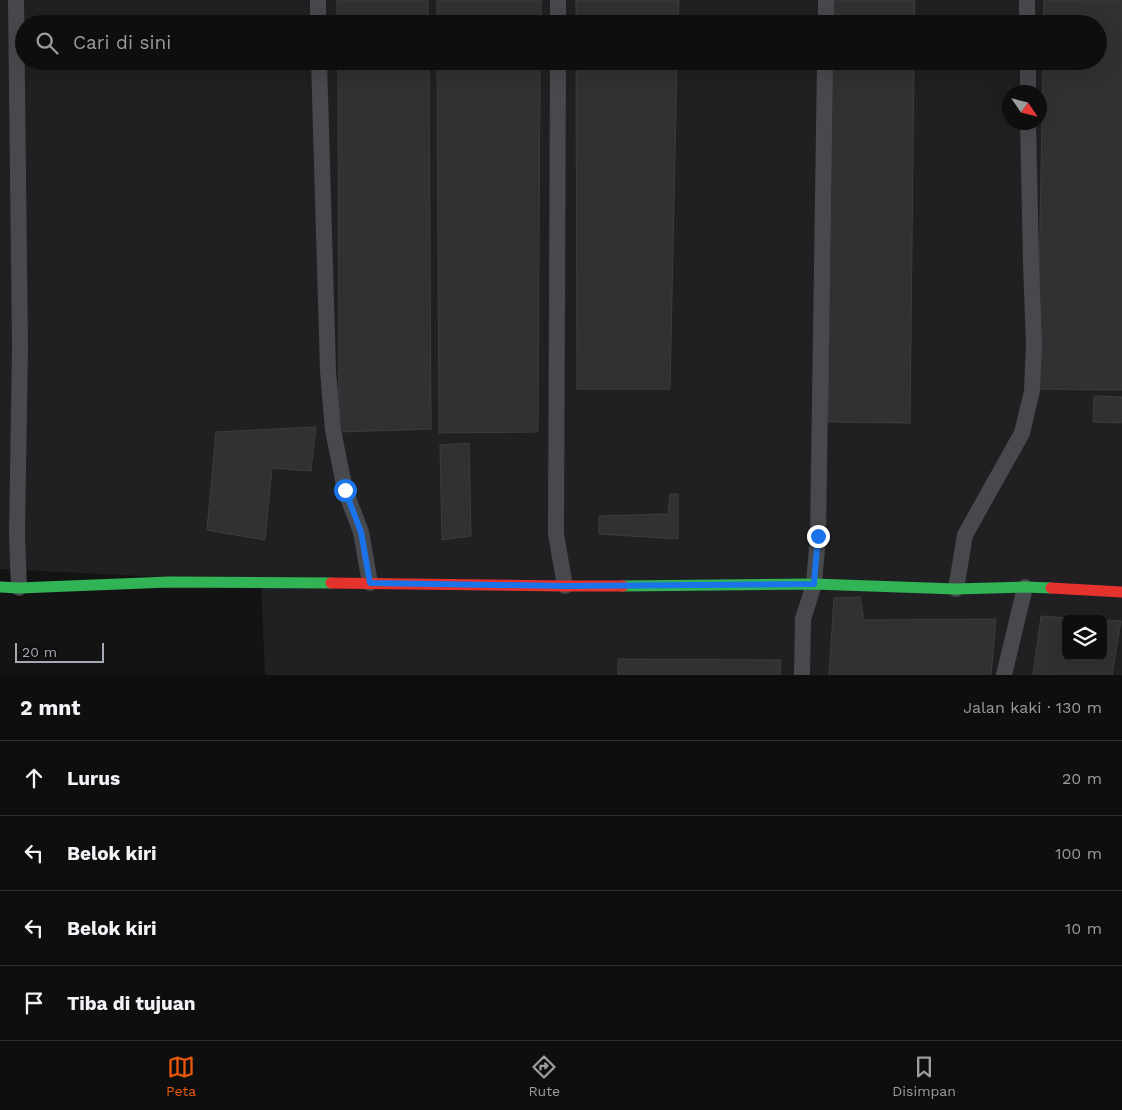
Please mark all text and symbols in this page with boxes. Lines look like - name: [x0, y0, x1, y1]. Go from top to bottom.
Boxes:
- search box: [15, 15, 1107, 70]
- icon: search: [33, 29, 61, 57]
- text: Cari di sini: [73, 31, 171, 54]
- north arrow: [1002, 85, 1047, 130]
- route start: [334, 479, 357, 502]
- route end: [807, 525, 830, 548]
- map controls: [1062, 615, 1107, 660]
- button: layers: [1062, 615, 1107, 660]
- scale bar: [15, 640, 104, 663]
- text: 20 m: [22, 644, 57, 660]
- text: 2 mnt: [20, 695, 80, 720]
- text: Jalan kaki · 130 m: [963, 698, 1102, 717]
- icon: ahead: [20, 764, 48, 792]
- text: Lurus: [67, 767, 120, 790]
- text: 20 m: [1062, 769, 1102, 788]
- icon: left: [20, 839, 48, 867]
- text: Belok kiri: [67, 842, 157, 865]
- text: 100 m: [1055, 844, 1102, 863]
- icon: left: [20, 914, 48, 942]
- text: Belok kiri: [67, 917, 157, 940]
- text: 10 m: [1065, 919, 1102, 938]
- icon: arrive: [20, 989, 48, 1017]
- text: Tiba di tujuan: [67, 992, 196, 1015]
- tab: Peta: [166, 1053, 196, 1099]
- tab: Rute: [528, 1053, 560, 1099]
- tab: Disimpan: [892, 1053, 956, 1099]

